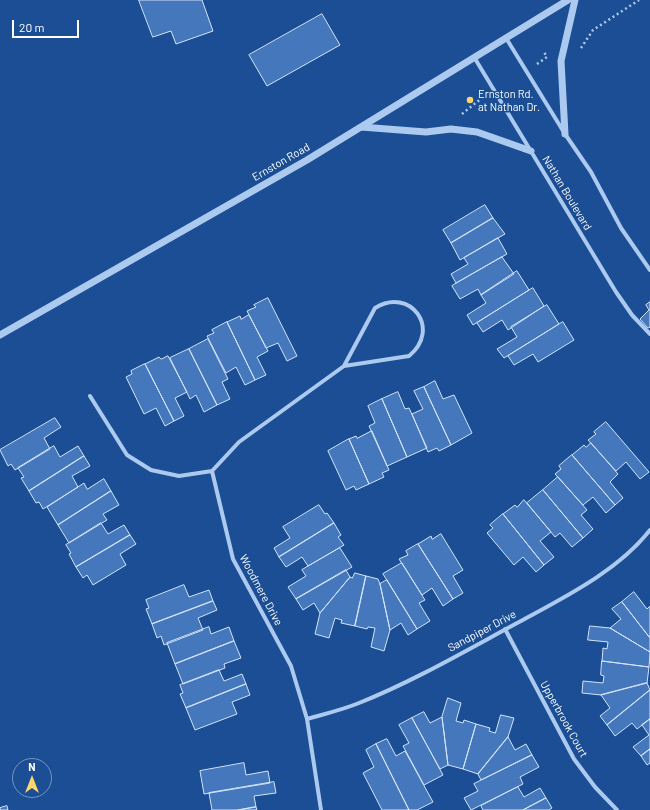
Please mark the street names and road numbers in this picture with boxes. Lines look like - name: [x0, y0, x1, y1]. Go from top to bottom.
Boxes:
- street label: Ernston Road: [250, 140, 312, 184]
- street label: Nathan Boulevard: [540, 153, 594, 233]
- street label: Woodmere Drive: [237, 552, 285, 628]
- street label: Sandpiper Drive: [446, 607, 518, 655]
- street label: Upperbrook Court: [538, 678, 590, 760]

